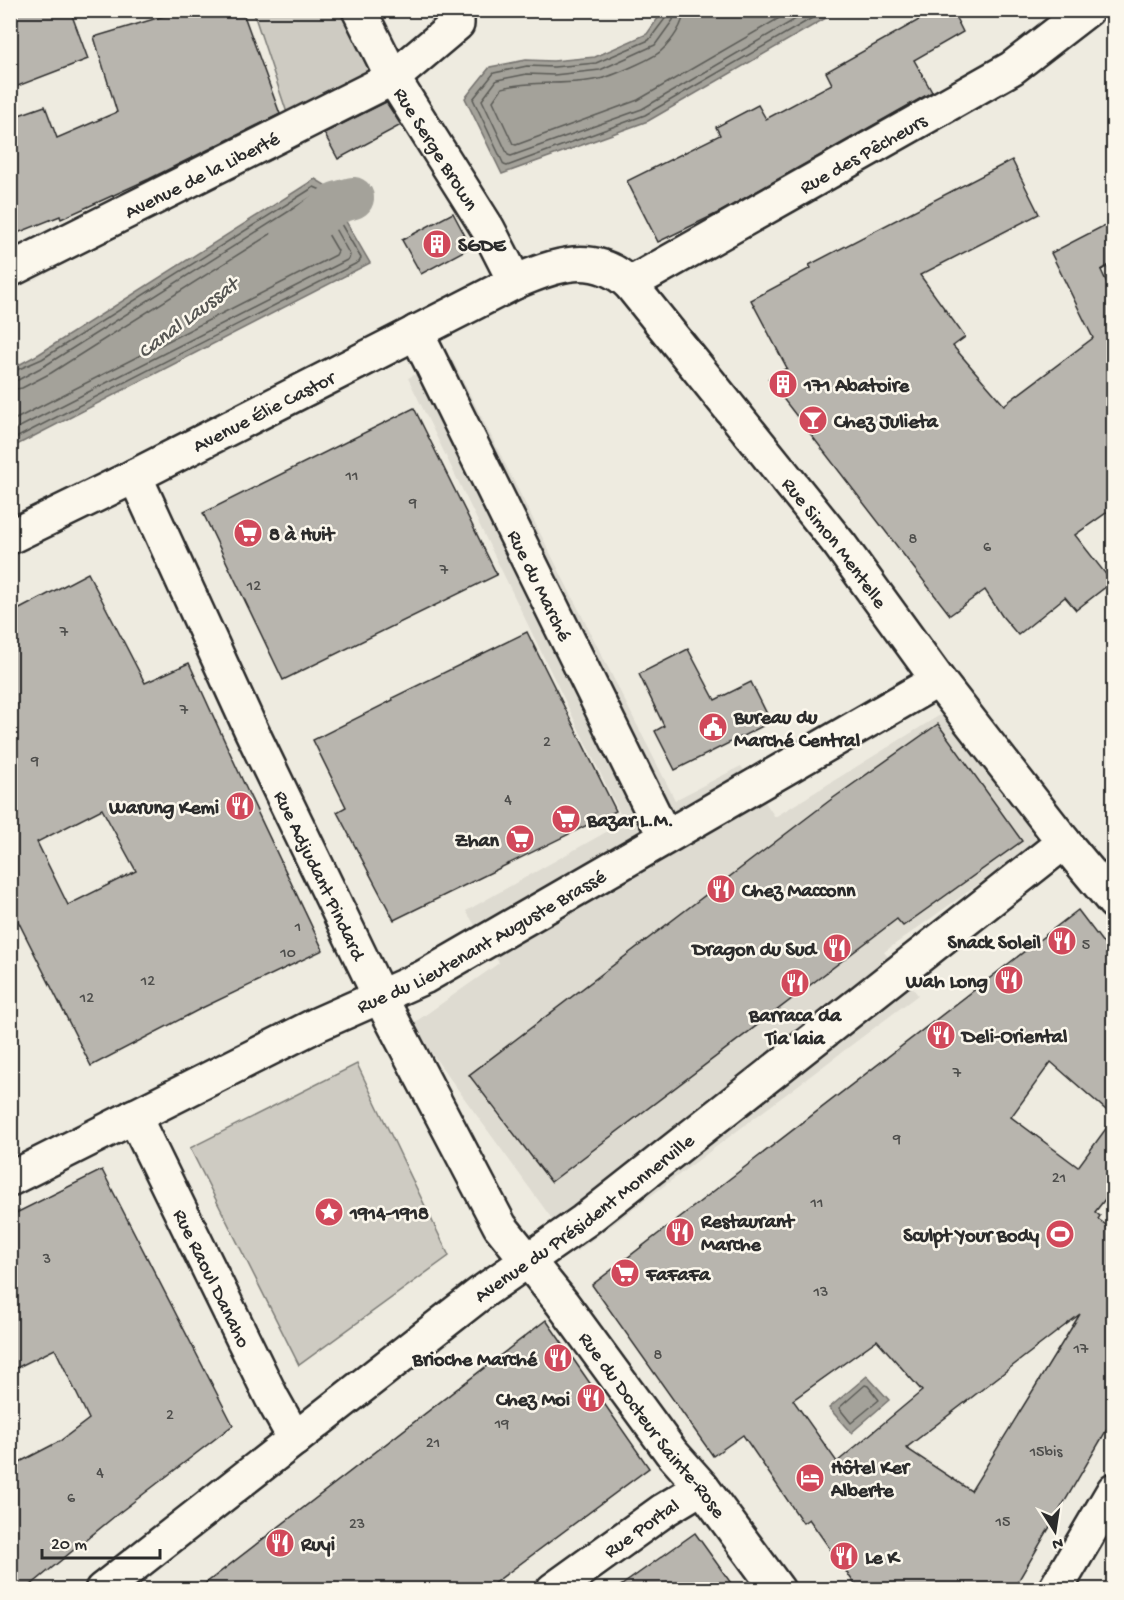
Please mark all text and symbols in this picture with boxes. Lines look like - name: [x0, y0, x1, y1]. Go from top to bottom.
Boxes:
- street label: Rue Serge Brown: [387, 84, 482, 216]
- street label: Rue des Pêcheurs: [797, 110, 932, 201]
- street label: Avenue de la Liberté: [122, 129, 285, 226]
- building icon: SGDE: [421, 228, 453, 260]
- place label: SGDE: [458, 236, 507, 259]
- water label: Canal Laussat: [134, 272, 247, 366]
- street label: Avenue Élie Castor: [190, 367, 341, 459]
- building icon: 171 Abatoire: [767, 368, 799, 400]
- place label: 171 Abatoire: [803, 376, 910, 399]
- bar icon: Chez Julieta: [797, 404, 829, 436]
- place label: Chez Julieta: [833, 412, 939, 435]
- house number: 11: [345, 468, 358, 487]
- street label: Rue Simon Mentelle: [775, 474, 891, 615]
- house number: 9: [408, 495, 417, 514]
- supermarket icon: 8 à Huit: [232, 517, 264, 549]
- place label: 8 à Huit: [269, 525, 336, 548]
- street label: Rue du Marché: [501, 527, 575, 646]
- house number: 8: [909, 531, 918, 550]
- house number: 6: [983, 539, 992, 558]
- house number: 7: [439, 562, 449, 581]
- house number: 12: [246, 578, 261, 597]
- house number: 7: [59, 624, 69, 643]
- house number: 7: [179, 702, 189, 721]
- place label: Bureau du Marché Central: [733, 708, 861, 754]
- public building icon: Bureau du Marché Central: [697, 711, 729, 743]
- house number: 2: [543, 734, 551, 753]
- house number: 9: [30, 753, 39, 772]
- street label: Rue Adjudant Pindard: [267, 788, 369, 967]
- restaurant icon: Warung Kemi: [224, 790, 256, 822]
- house number: 4: [504, 792, 512, 811]
- place label: Warung Kemi: [108, 798, 219, 821]
- supermarket icon: Bazar L.M.: [550, 803, 582, 835]
- place label: Bazar L.M.: [586, 811, 674, 834]
- supermarket icon: Zhan: [504, 823, 536, 855]
- place label: Zhan: [455, 831, 499, 854]
- street label: Rue du Lieutenant Auguste Brassé: [354, 866, 611, 1020]
- restaurant icon: Chez Macconn: [705, 873, 737, 905]
- place label: Chez Macconn: [741, 881, 856, 904]
- house number: 1: [294, 919, 301, 938]
- restaurant icon: Snack Soleil: [1046, 925, 1078, 957]
- restaurant icon: Dragon du Sud: [821, 932, 853, 964]
- place label: Snack Soleil: [948, 933, 1042, 956]
- house number: 5: [1082, 937, 1090, 956]
- place label: Dragon du Sud: [691, 940, 818, 963]
- house number: 10: [279, 945, 296, 964]
- restaurant icon: Wah Long: [993, 964, 1025, 996]
- restaurant icon: Barraca da Tia Iaia: [779, 967, 811, 999]
- place label: Wah Long: [905, 972, 988, 995]
- house number: 12: [140, 973, 155, 992]
- house number: 12: [79, 990, 94, 1009]
- place label: Barraca da Tia Iaia: [748, 1006, 842, 1052]
- restaurant icon: Deli-Oriental: [925, 1019, 957, 1051]
- place label: Deli-Oriental: [960, 1027, 1068, 1050]
- house number: 7: [952, 1065, 962, 1084]
- street label: Avenue du Président Monnerville: [471, 1130, 701, 1309]
- house number: 9: [892, 1131, 901, 1150]
- house number: 21: [1052, 1170, 1066, 1189]
- house number: 11: [810, 1195, 823, 1214]
- place icon: 1914-1918: [313, 1196, 345, 1228]
- place label: 1914-1918: [349, 1204, 429, 1227]
- street label: Rue Raoul Danaho: [166, 1206, 254, 1352]
- place label: Restaurant Marche: [700, 1212, 796, 1258]
- restaurant icon: Restaurant Marche: [664, 1216, 696, 1248]
- sports icon: Sculpt Your Body: [1044, 1218, 1076, 1250]
- place label: Sculpt Your Body: [903, 1226, 1039, 1249]
- house number: 3: [42, 1251, 51, 1270]
- supermarket icon: FaFaFa: [609, 1257, 641, 1289]
- place label: FaFaFa: [645, 1265, 711, 1288]
- house number: 13: [813, 1284, 828, 1303]
- street label: Rue du Docteur Sainte-Rose: [572, 1329, 729, 1524]
- house number: 17: [1073, 1341, 1089, 1360]
- restaurant icon: Brioche Marché: [542, 1342, 574, 1374]
- house number: 8: [654, 1347, 663, 1366]
- place label: Brioche Marché: [411, 1350, 538, 1373]
- restaurant icon: Chez Moi: [575, 1382, 607, 1414]
- place label: Chez Moi: [495, 1390, 570, 1413]
- house number: 2: [166, 1407, 174, 1426]
- house number: 19: [494, 1416, 509, 1435]
- house number: 21: [426, 1435, 440, 1454]
- house number: 15bis: [1029, 1444, 1063, 1463]
- place label: Hôtel Ker Alberte: [830, 1458, 911, 1504]
- hotel icon: Hôtel Ker Alberte: [794, 1462, 826, 1494]
- house number: 4: [96, 1465, 104, 1484]
- house number: 6: [67, 1490, 76, 1509]
- street label: Rue Portal: [601, 1496, 684, 1565]
- north arrow: [1025, 1501, 1085, 1561]
- house number: 15: [995, 1514, 1010, 1533]
- house number: 23: [349, 1516, 365, 1535]
- scale bar: [42, 1522, 160, 1560]
- restaurant icon: Ruyi: [264, 1527, 296, 1559]
- text: N: [1050, 1532, 1064, 1553]
- text: 20 m: [51, 1535, 87, 1556]
- place label: Ruyi: [300, 1535, 335, 1558]
- restaurant icon: Le K: [828, 1540, 860, 1572]
- place label: Le K: [865, 1548, 901, 1571]

